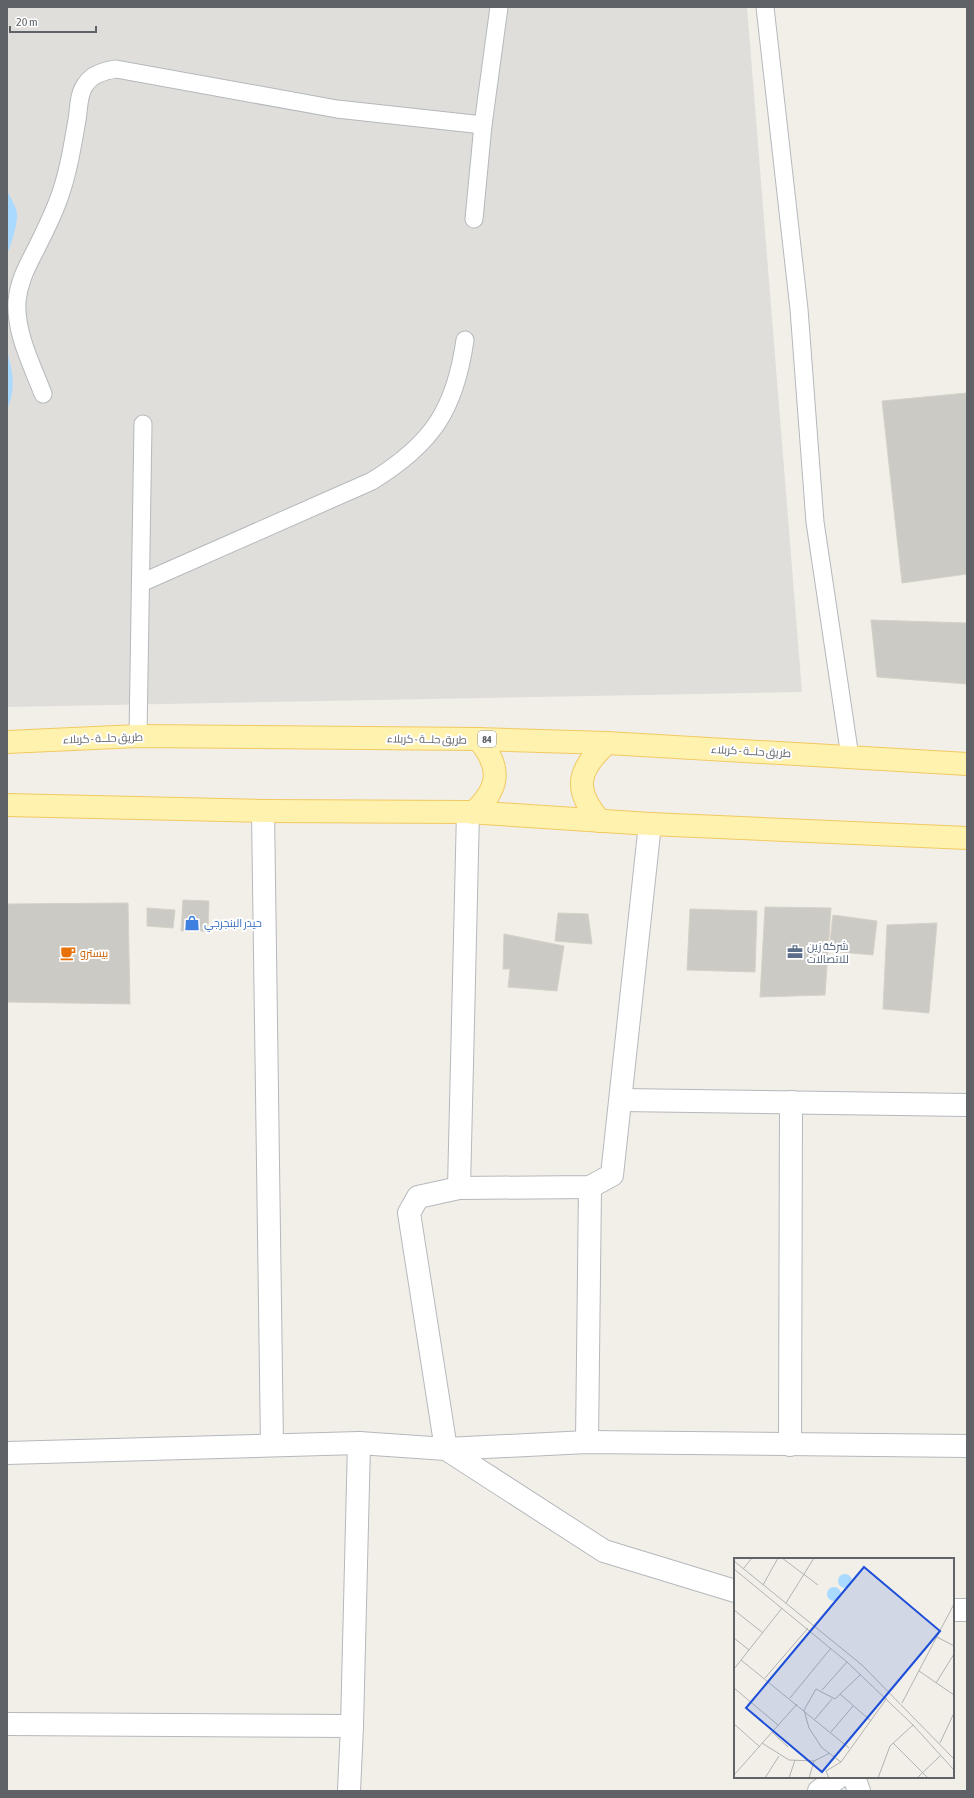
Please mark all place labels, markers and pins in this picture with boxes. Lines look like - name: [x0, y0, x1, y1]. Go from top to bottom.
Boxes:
- shop icon: حيدر البنجرجي: [183, 914, 201, 932]
- place label: حيدر البنجرجي: [204, 917, 262, 932]
- place label: شركة زين للاتصالات: [807, 940, 849, 965]
- office icon: شركة زين للاتصالات: [786, 943, 804, 961]
- cafe icon: بيسترو: [59, 944, 77, 962]
- place label: بيسترو: [80, 947, 108, 960]

